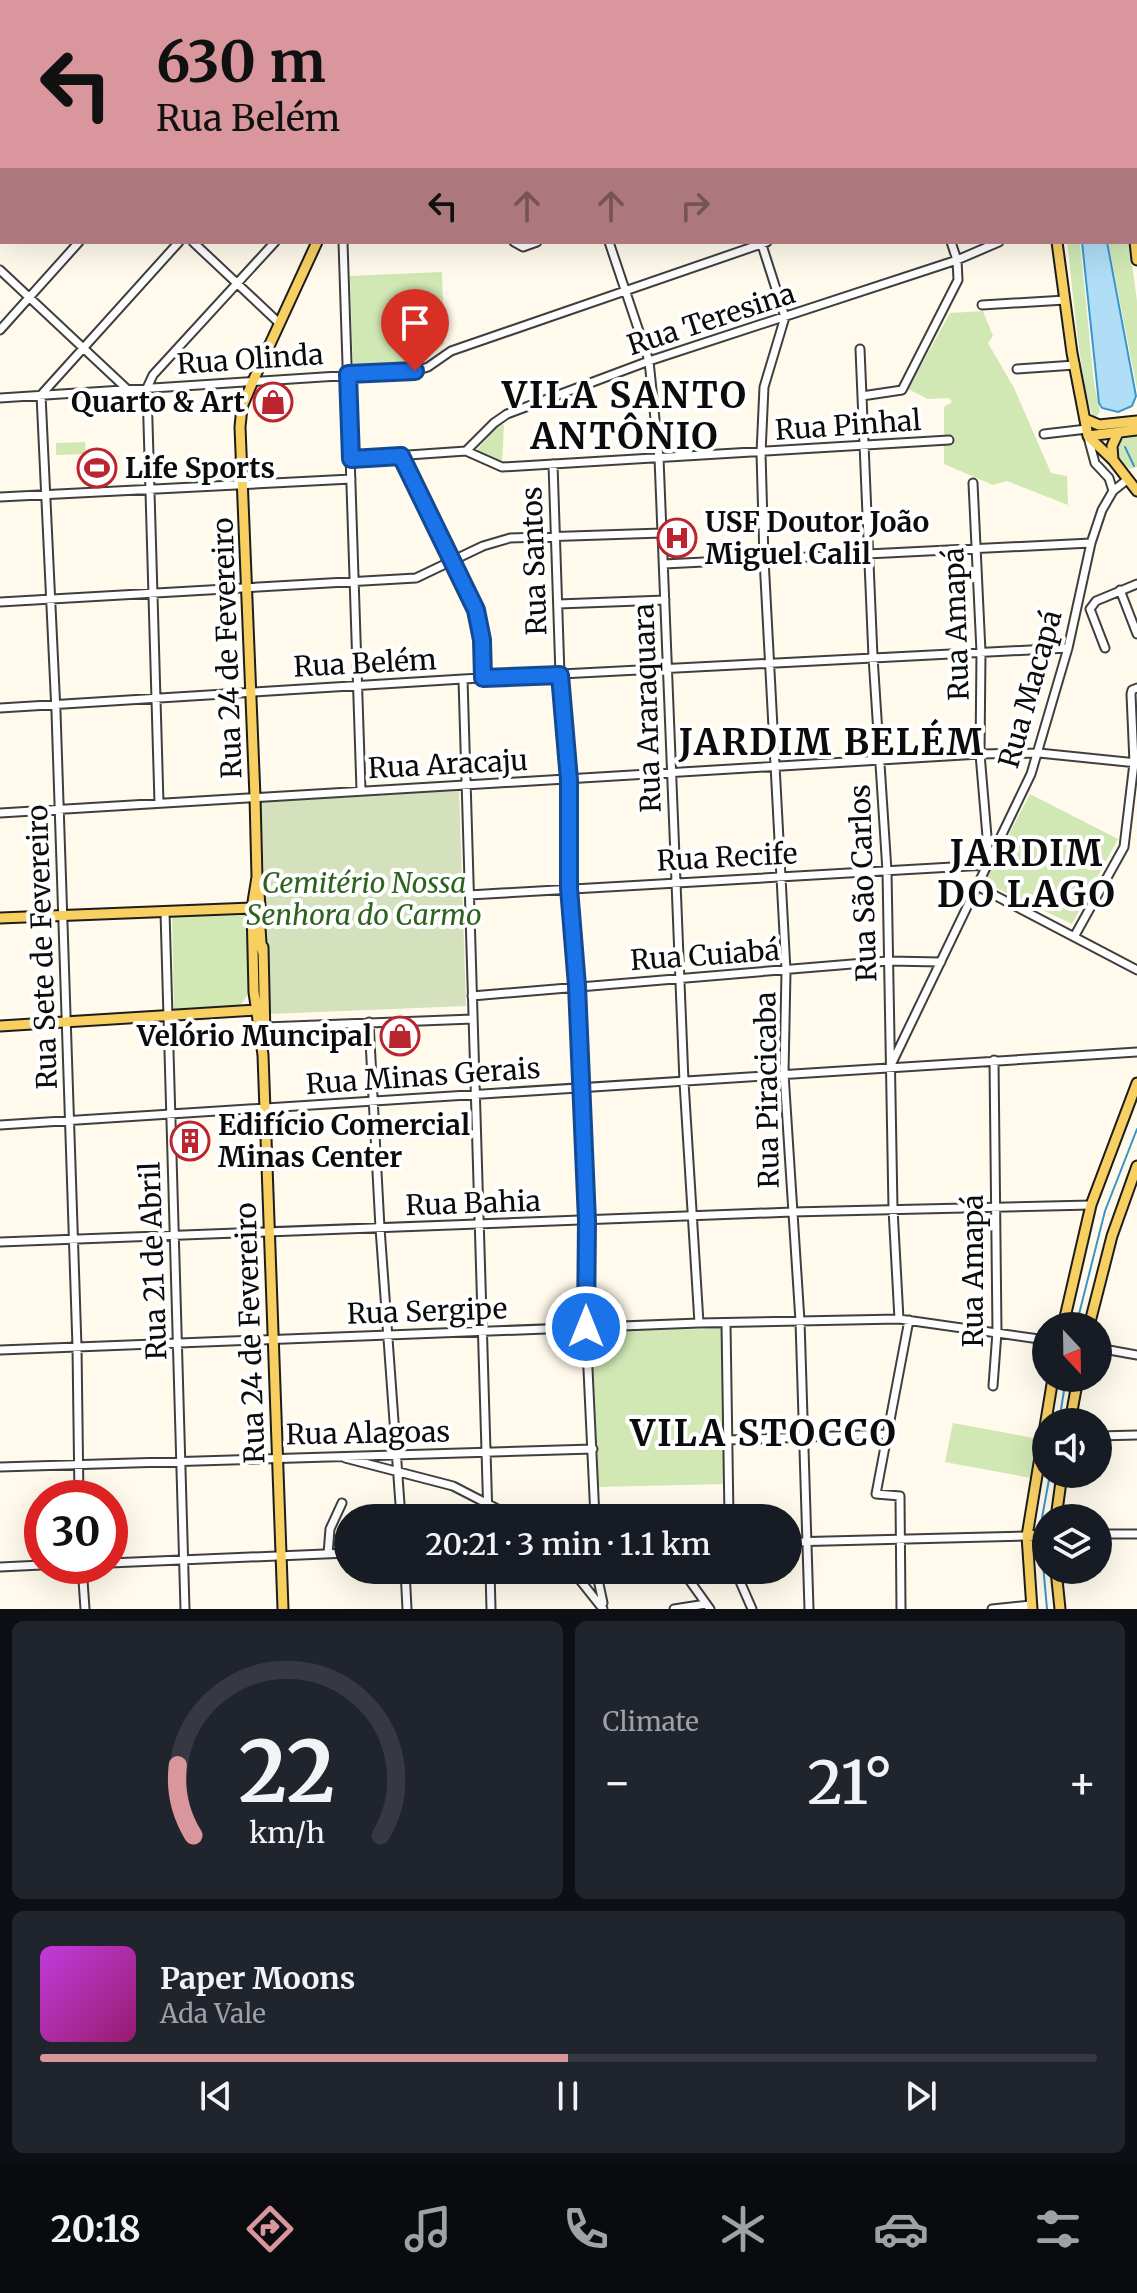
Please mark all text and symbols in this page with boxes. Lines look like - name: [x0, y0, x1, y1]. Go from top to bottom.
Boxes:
- text: 630 m: [156, 27, 326, 97]
- icon: left: [24, 32, 128, 136]
- text: Rua Belém: [156, 96, 340, 141]
- icon: left: [421, 184, 465, 228]
- icon: ahead: [505, 184, 549, 228]
- icon: ahead: [589, 184, 633, 228]
- icon: right: [673, 184, 717, 228]
- street label: Rua Teresina: [623, 275, 799, 363]
- pin: [381, 289, 449, 371]
- icon: arrive: [393, 301, 437, 345]
- street label: Rua Olinda: [176, 336, 324, 382]
- district label: VILA SANTO ANTÔNIO: [501, 373, 748, 459]
- shop icon: Quarto & Art: [252, 381, 294, 423]
- place label: Quarto & Art: [71, 384, 245, 420]
- street label: Rua Pinhal: [774, 402, 922, 448]
- sports icon: Life Sports: [76, 447, 118, 489]
- place label: Life Sports: [125, 450, 275, 486]
- street label: Rua Santos: [513, 486, 555, 636]
- place label: USF Doutor João Miguel Calil: [705, 504, 929, 572]
- street label: Rua 24 de Fevereiro: [204, 517, 250, 779]
- hospital icon: USF Doutor João Miguel Calil: [656, 517, 698, 559]
- street label: Rua Amapá: [935, 547, 977, 701]
- street label: Rua Araraquara: [625, 603, 669, 813]
- street label: Rua Macapá: [990, 606, 1070, 772]
- street label: Rua Belém: [292, 641, 438, 685]
- district label: JARDIM BELÉM: [678, 718, 985, 765]
- street label: Rua Aracaju: [367, 742, 529, 786]
- street label: Rua São Carlos: [842, 784, 884, 982]
- street label: Rua Sete de Fevereiro: [19, 804, 65, 1090]
- district label: JARDIM DO LAGO: [937, 831, 1117, 917]
- street label: Rua Recife: [656, 835, 798, 879]
- park label: Cemitério Nossa Senhora do Carmo: [246, 865, 482, 933]
- street label: Rua Cuiabá: [629, 932, 781, 978]
- street label: Rua Piracicaba: [747, 991, 787, 1189]
- shop icon: Velório Muncipal: [379, 1015, 421, 1057]
- place label: Velório Muncipal: [136, 1018, 372, 1054]
- street label: Rua Minas Gerais: [305, 1050, 541, 1102]
- place label: Edifício Comercial Minas Center: [218, 1107, 470, 1175]
- building icon: Edifício Comercial Minas Center: [169, 1120, 211, 1162]
- street label: Rua 21 de Abril: [132, 1161, 174, 1361]
- street label: Rua Bahia: [405, 1183, 541, 1223]
- street label: Rua Amapá: [955, 1194, 991, 1348]
- street label: Rua 24 de Fevereiro: [227, 1202, 273, 1464]
- position arrow: [544, 1285, 628, 1369]
- street label: Rua Sergipe: [346, 1290, 508, 1332]
- north arrow: [1032, 1312, 1112, 1392]
- map controls: [1032, 1312, 1112, 1584]
- button: sound: [1032, 1408, 1112, 1488]
- district label: VILA STOCCO: [629, 1411, 898, 1456]
- street label: Rua Alagoas: [286, 1414, 450, 1452]
- speed limit sign: 30: [24, 1480, 128, 1584]
- button: layers: [1032, 1504, 1112, 1584]
- text: 20:21 · 3 min · 1.1 km: [425, 1525, 711, 1563]
- text: Climate: [603, 1705, 699, 1738]
- text: 22: [239, 1720, 336, 1825]
- text: 21°: [807, 1745, 892, 1820]
- text: −: [603, 1755, 632, 1810]
- text: +: [1068, 1755, 1097, 1810]
- text: km/h: [249, 1815, 325, 1851]
- text: Paper Moons: [160, 1959, 355, 1997]
- text: Ada Vale: [160, 1997, 266, 2030]
- icon: previous: [194, 2074, 238, 2118]
- icon: pause: [546, 2074, 590, 2118]
- icon: next: [899, 2074, 943, 2118]
- icon: directions: [242, 2201, 298, 2257]
- icon: music: [400, 2201, 456, 2257]
- icon: phone: [558, 2201, 614, 2257]
- icon: climate: [715, 2201, 771, 2257]
- icon: car: [873, 2201, 929, 2257]
- icon: filters: [1030, 2201, 1086, 2257]
- text: 20:18: [51, 2207, 141, 2252]

